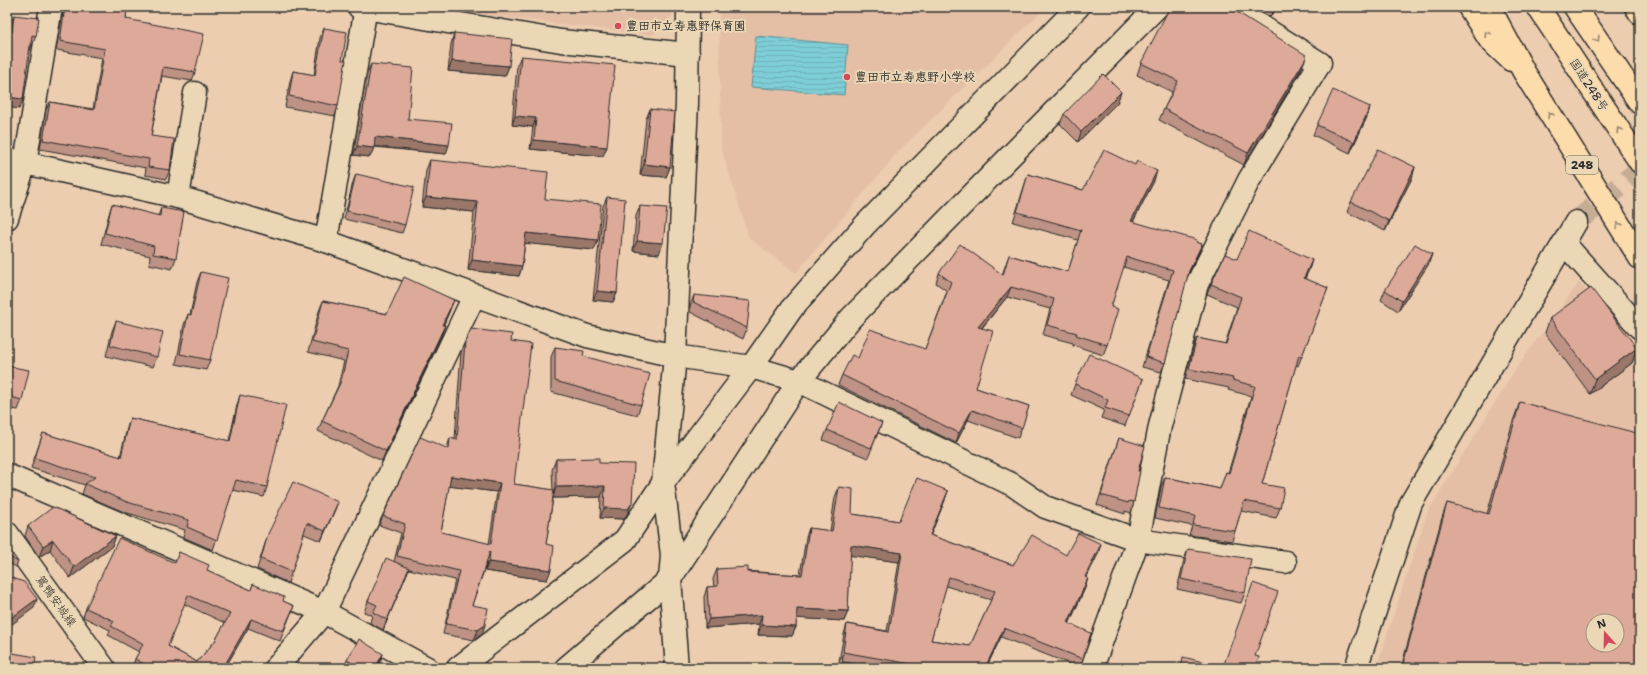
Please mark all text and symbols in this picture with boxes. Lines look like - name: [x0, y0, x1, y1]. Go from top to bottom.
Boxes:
- place label: 豊田市立寿惠野保育園: [626, 18, 746, 34]
- marker: 豊田市立寿惠野保育園: [613, 21, 623, 31]
- one-way arrow: [1484, 31, 1491, 38]
- one-way arrow: [1592, 35, 1599, 42]
- street label: 国道248号: [1566, 55, 1612, 115]
- place label: 豊田市立寿恵野小学校: [855, 69, 975, 85]
- marker: 豊田市立寿恵野小学校: [842, 72, 852, 82]
- one-way arrow: [1548, 112, 1555, 119]
- one-way arrow: [1616, 127, 1623, 134]
- road number: 248: [1566, 156, 1598, 174]
- one-way arrow: [1617, 222, 1624, 229]
- street label: 鴛鴨安城線: [32, 572, 80, 630]
- north arrow: [1585, 613, 1625, 653]
- text: N: [1595, 615, 1609, 633]

